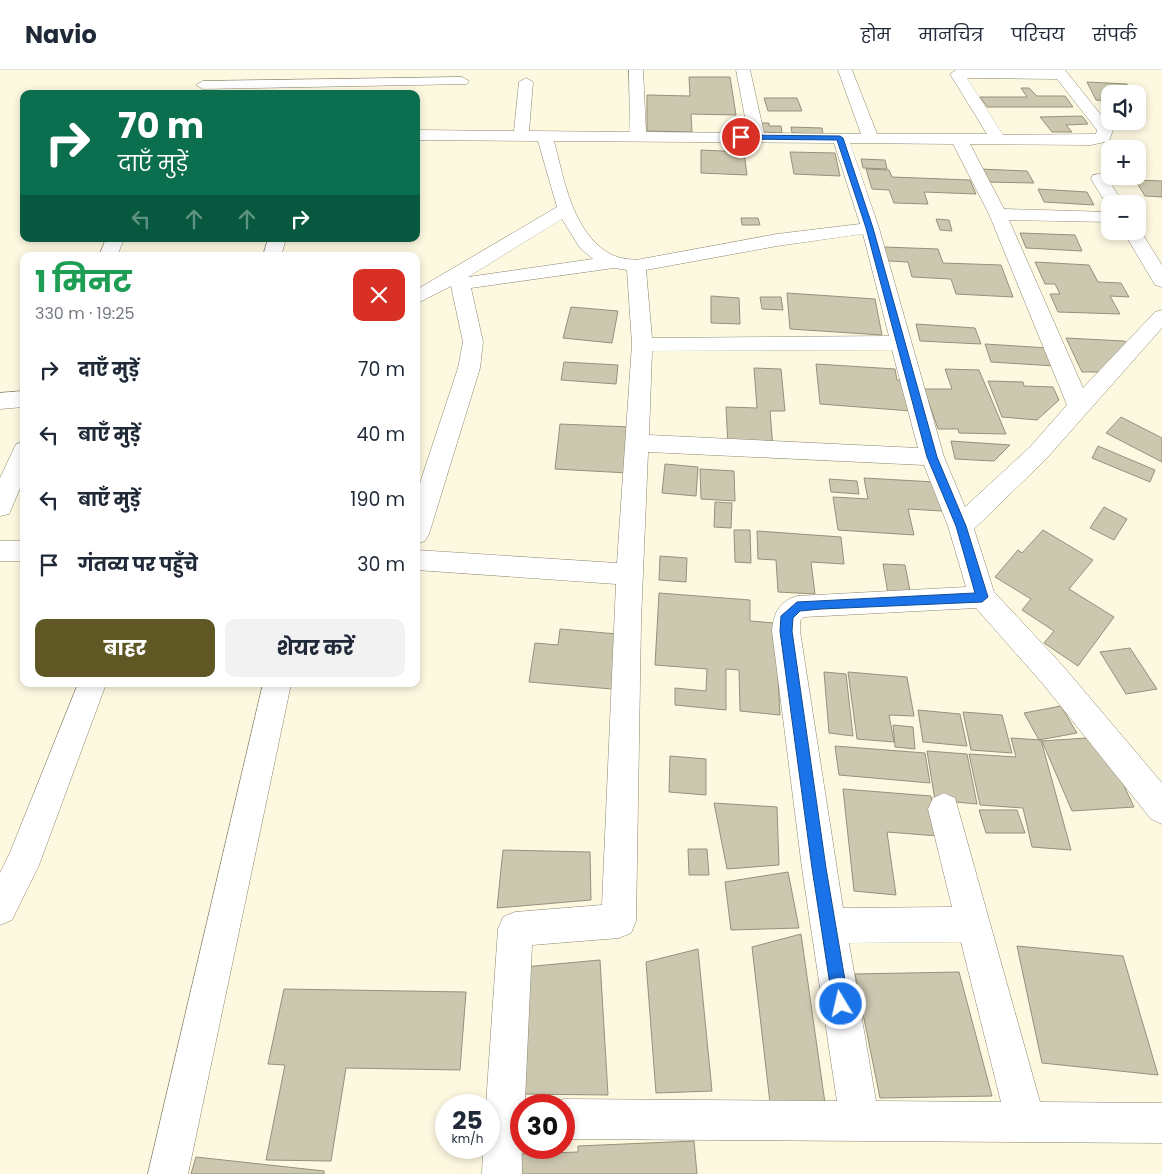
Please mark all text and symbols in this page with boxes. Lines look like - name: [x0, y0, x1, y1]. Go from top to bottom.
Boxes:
- text: Navio: [25, 18, 97, 51]
- text: होम: [861, 22, 891, 47]
- text: मानचित्र: [919, 22, 983, 47]
- text: परिचय: [1011, 22, 1065, 47]
- text: संपर्क: [1093, 22, 1137, 47]
- map controls: [1101, 85, 1146, 240]
- button: sound: [1101, 85, 1146, 130]
- text: 70 m: [118, 101, 204, 150]
- icon: right: [35, 110, 100, 175]
- pin: [720, 116, 762, 158]
- icon: arrive: [727, 123, 755, 151]
- button: +: [1101, 140, 1146, 185]
- text: दाएँ मुड़ें: [118, 148, 188, 179]
- button: −: [1101, 195, 1146, 240]
- icon: left: [127, 205, 155, 233]
- icon: ahead: [180, 205, 208, 233]
- icon: ahead: [233, 205, 261, 233]
- icon: right: [286, 205, 314, 233]
- text: 1 मिनट: [35, 260, 132, 303]
- button: close: [353, 269, 405, 321]
- text: 330 m · 19:25: [35, 302, 134, 325]
- icon: right: [35, 356, 63, 384]
- text: दाएँ मुड़ें: [78, 356, 139, 383]
- text: 70 m: [358, 356, 405, 383]
- icon: left: [35, 421, 63, 449]
- text: बाएँ मुड़ें: [78, 421, 140, 448]
- text: 40 m: [356, 421, 405, 448]
- icon: left: [35, 486, 63, 514]
- text: बाएँ मुड़ें: [78, 486, 140, 513]
- text: 190 m: [350, 486, 405, 513]
- icon: arrive: [35, 551, 63, 579]
- text: गंतव्य पर पहुँचे: [78, 551, 198, 578]
- text: 30 m: [357, 551, 405, 578]
- button: बाहर: [35, 619, 215, 677]
- button: शेयर करें: [225, 619, 405, 677]
- position arrow: [814, 977, 866, 1029]
- speed limit sign: 30: [510, 1094, 575, 1159]
- text: 25: [452, 1103, 483, 1138]
- text: km/h: [452, 1130, 483, 1147]

